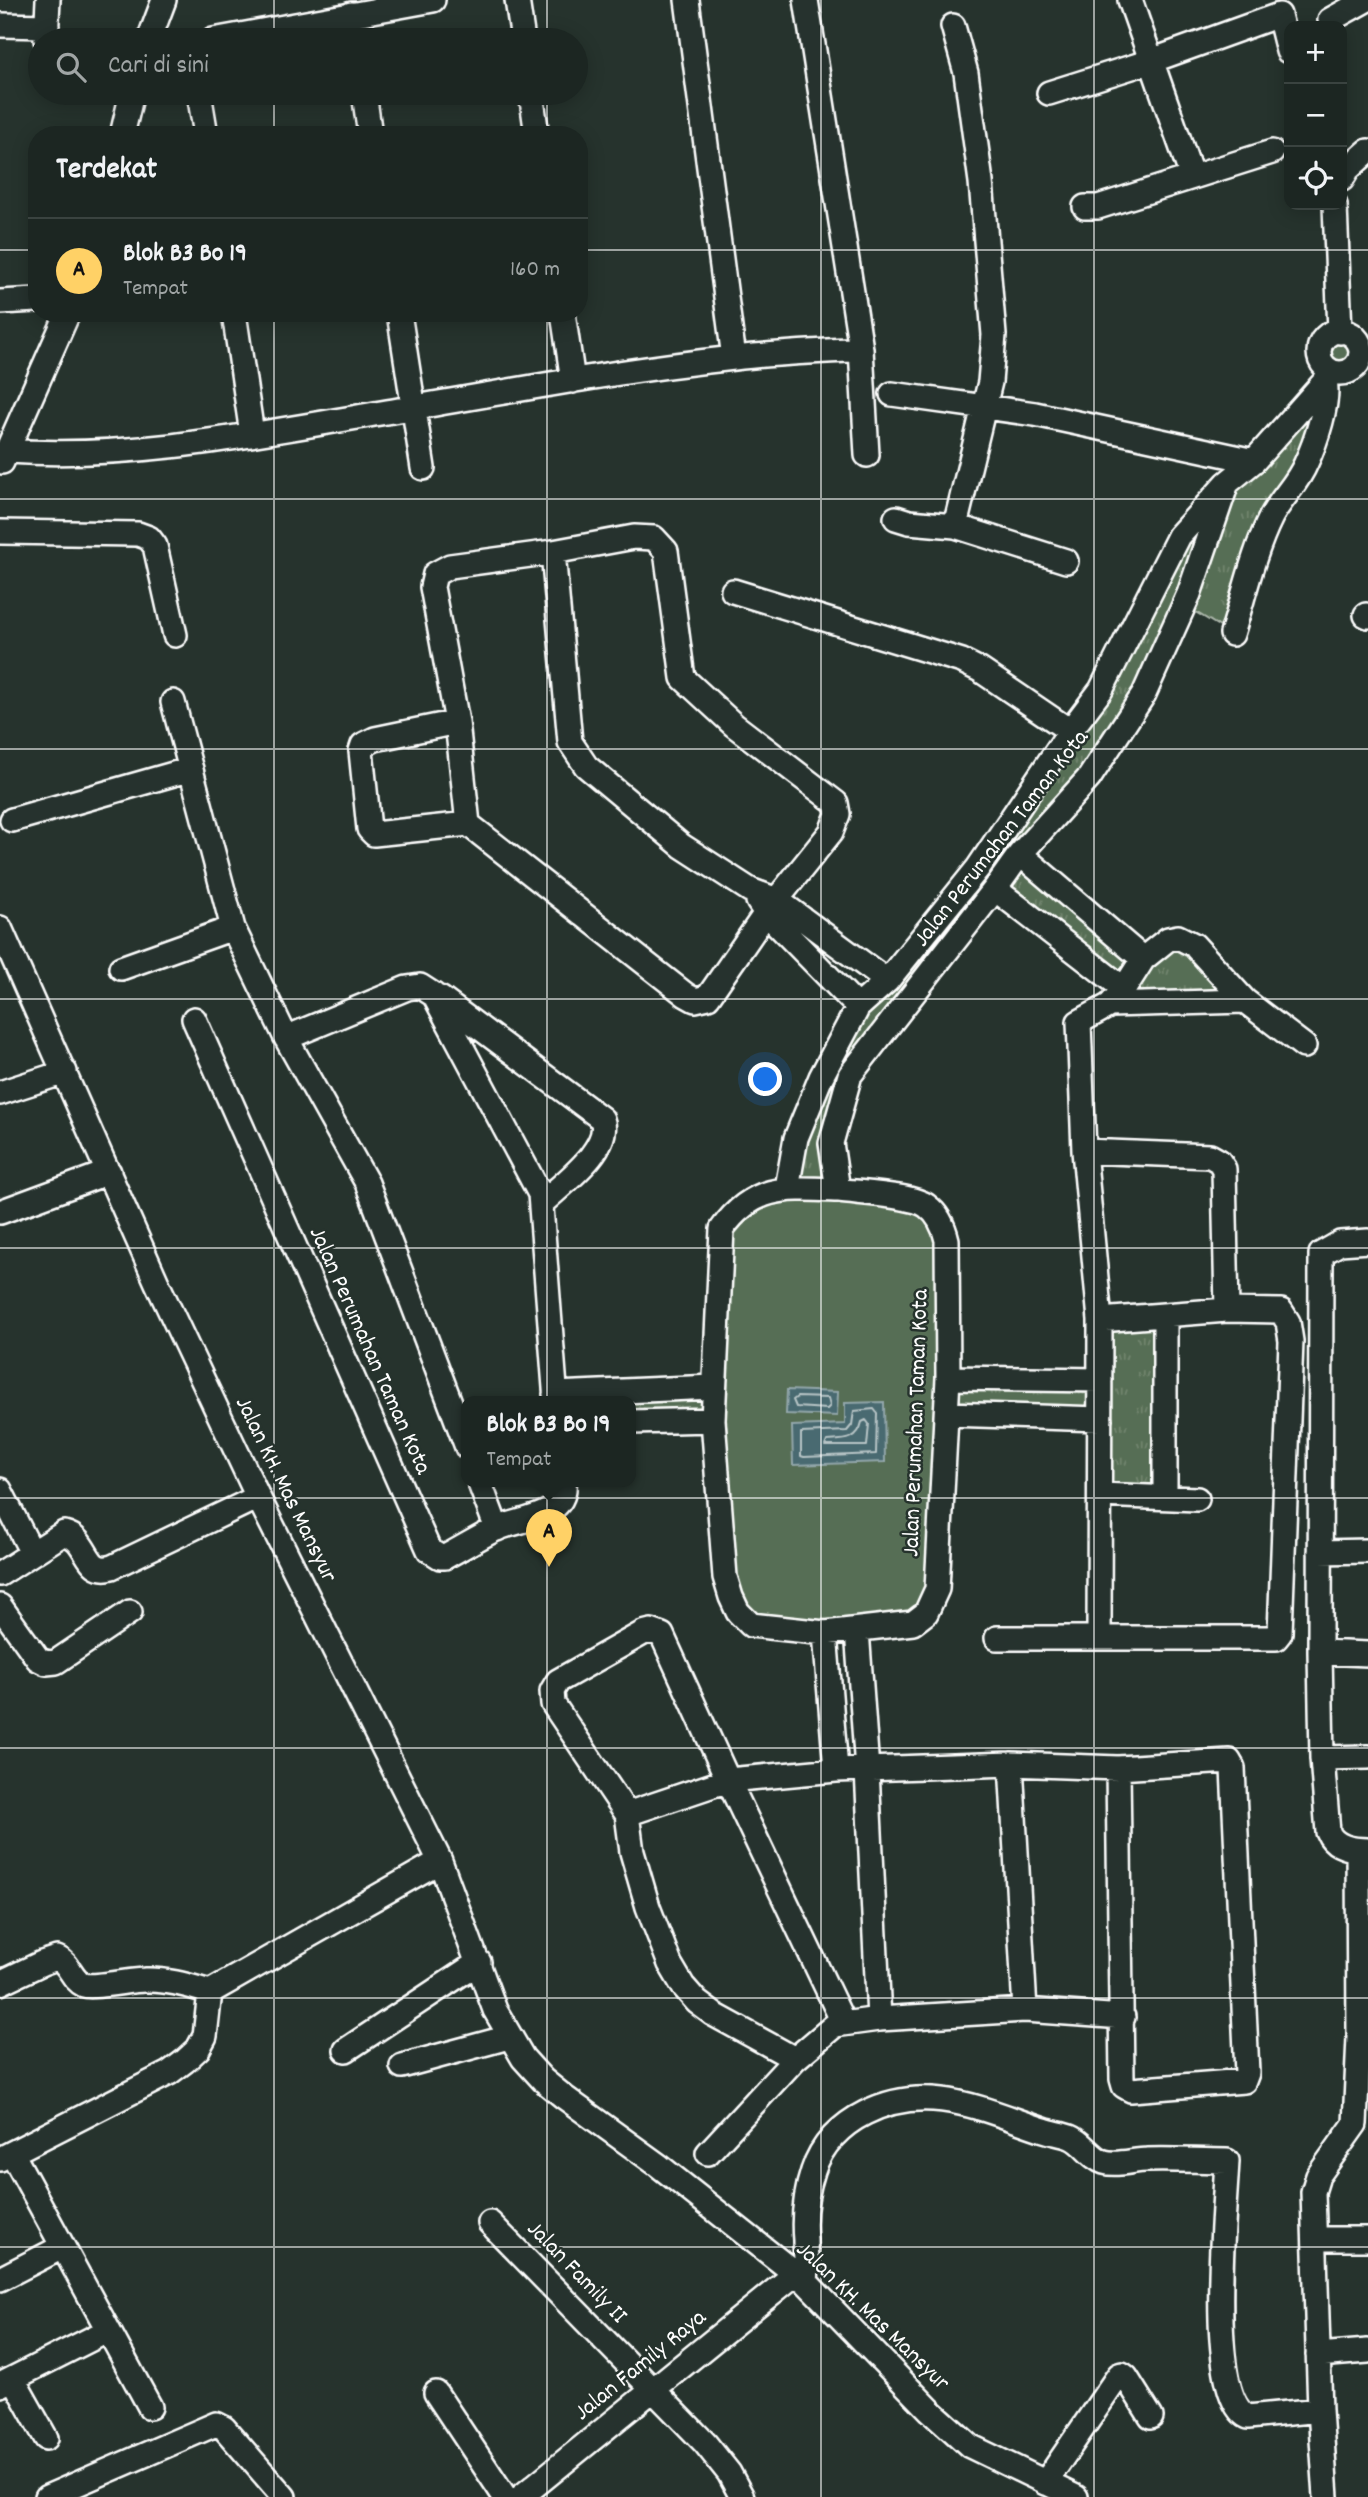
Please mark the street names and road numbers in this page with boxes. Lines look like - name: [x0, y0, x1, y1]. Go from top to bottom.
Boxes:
- street label: Jalan Perumahan Taman Kota: [906, 722, 1098, 955]
- street label: Jalan Perumahan Taman Kota: [299, 1222, 439, 1481]
- street label: Jalan Perumahan Taman Kota: [895, 1288, 939, 1557]
- street label: Jalan KH. Mas Mansyur: [225, 1391, 345, 1589]
- street label: Jalan Family II: [518, 2214, 635, 2333]
- street label: Jalan KH. Mas Mansyur: [787, 2234, 957, 2400]
- street label: Jalan Family Raya: [568, 2302, 715, 2430]

